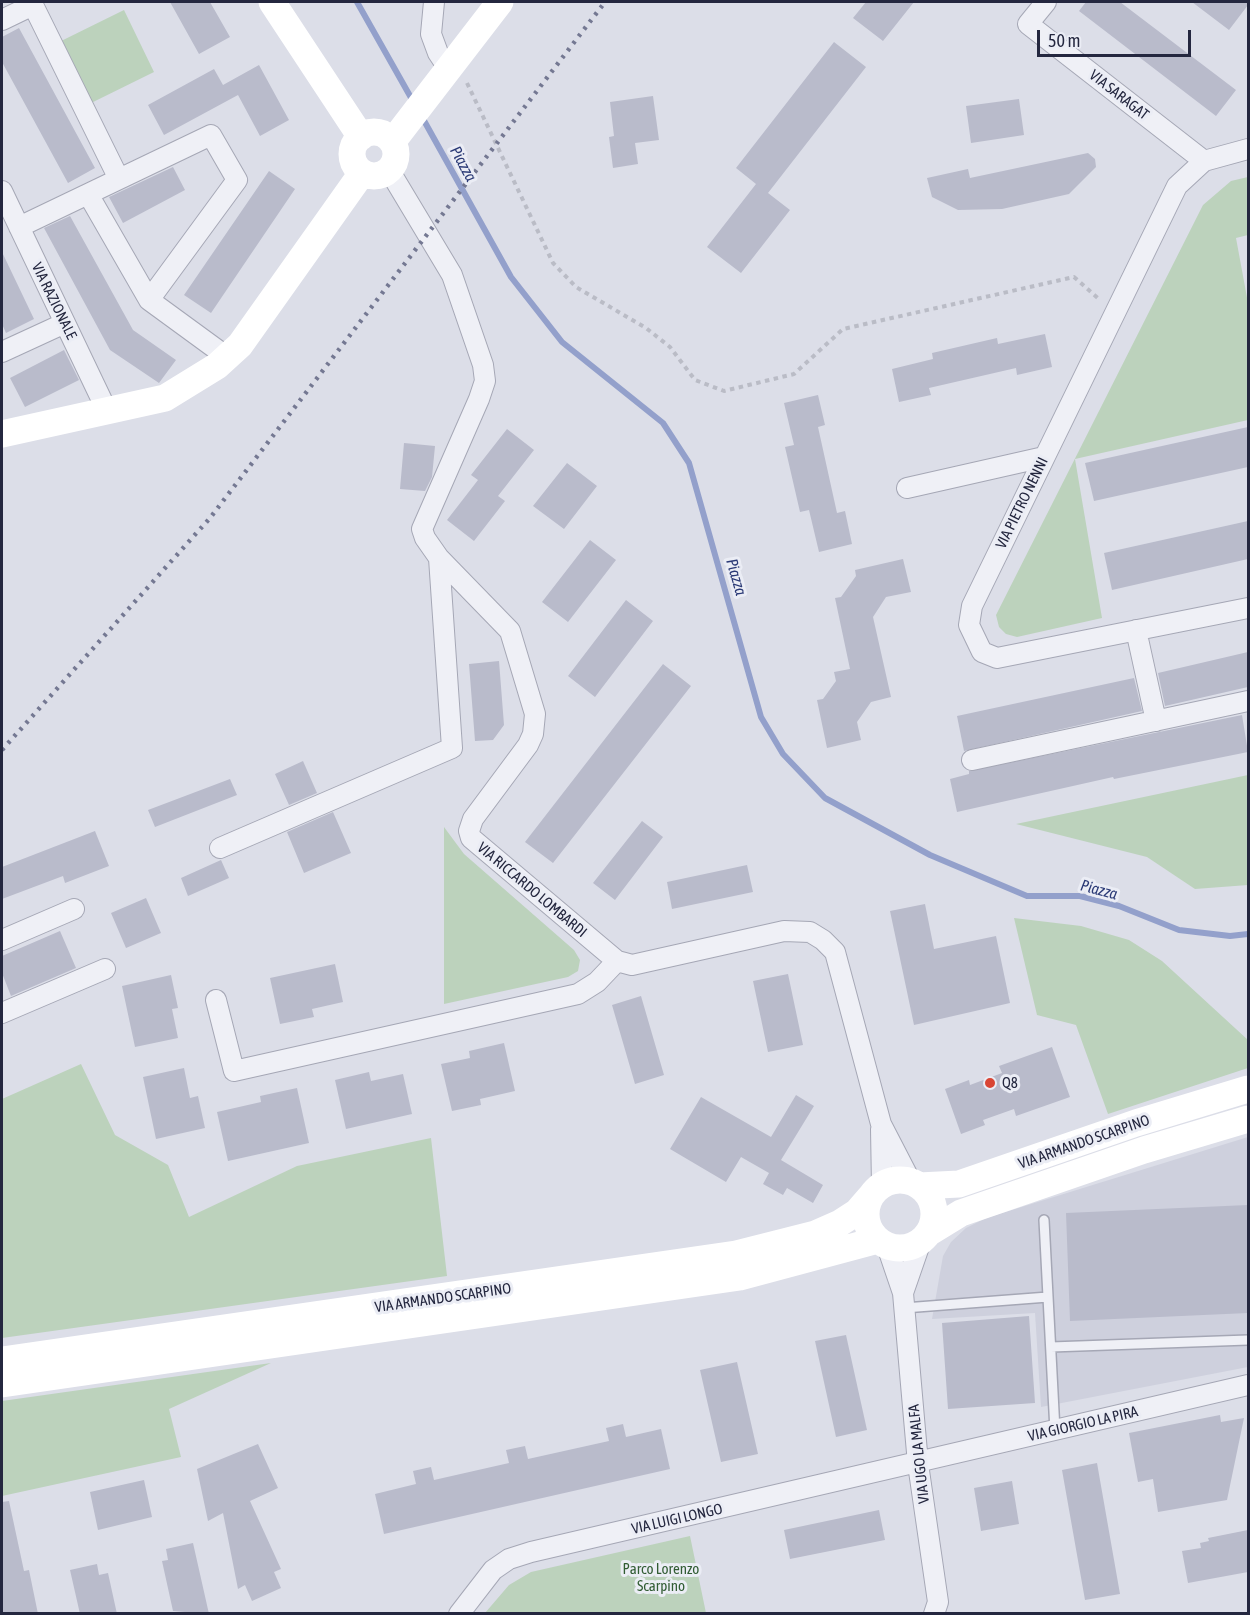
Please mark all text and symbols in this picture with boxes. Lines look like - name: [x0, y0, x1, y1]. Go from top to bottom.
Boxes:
- scale bar: [1040, 18, 1194, 56]
- text: 50 m: [1048, 30, 1080, 51]
- street label: VIA SARAGAT: [1086, 66, 1152, 124]
- water label: Piazza: [446, 143, 480, 185]
- street label: VIA RAZIONALE: [28, 260, 80, 342]
- street label: VIA PIETRO NENNI: [992, 454, 1052, 552]
- water label: Piazza: [722, 556, 750, 598]
- street label: VIA RICCARDO LOMBARDI: [473, 839, 591, 941]
- water label: Piazza: [1078, 876, 1120, 904]
- place label: Q8: [1002, 1074, 1018, 1092]
- marker: Q8: [983, 1076, 997, 1090]
- street label: VIA ARMANDO SCARPINO: [1016, 1111, 1152, 1173]
- street label: VIA ARMANDO SCARPINO: [374, 1280, 512, 1316]
- street label: VIA UGO LA MALFA: [905, 1403, 933, 1505]
- street label: VIA GIORGIO LA PIRA: [1026, 1403, 1140, 1445]
- street label: VIA LUIGI LONGO: [630, 1500, 724, 1538]
- park label: Parco Lorenzo Scarpino: [623, 1560, 699, 1595]

